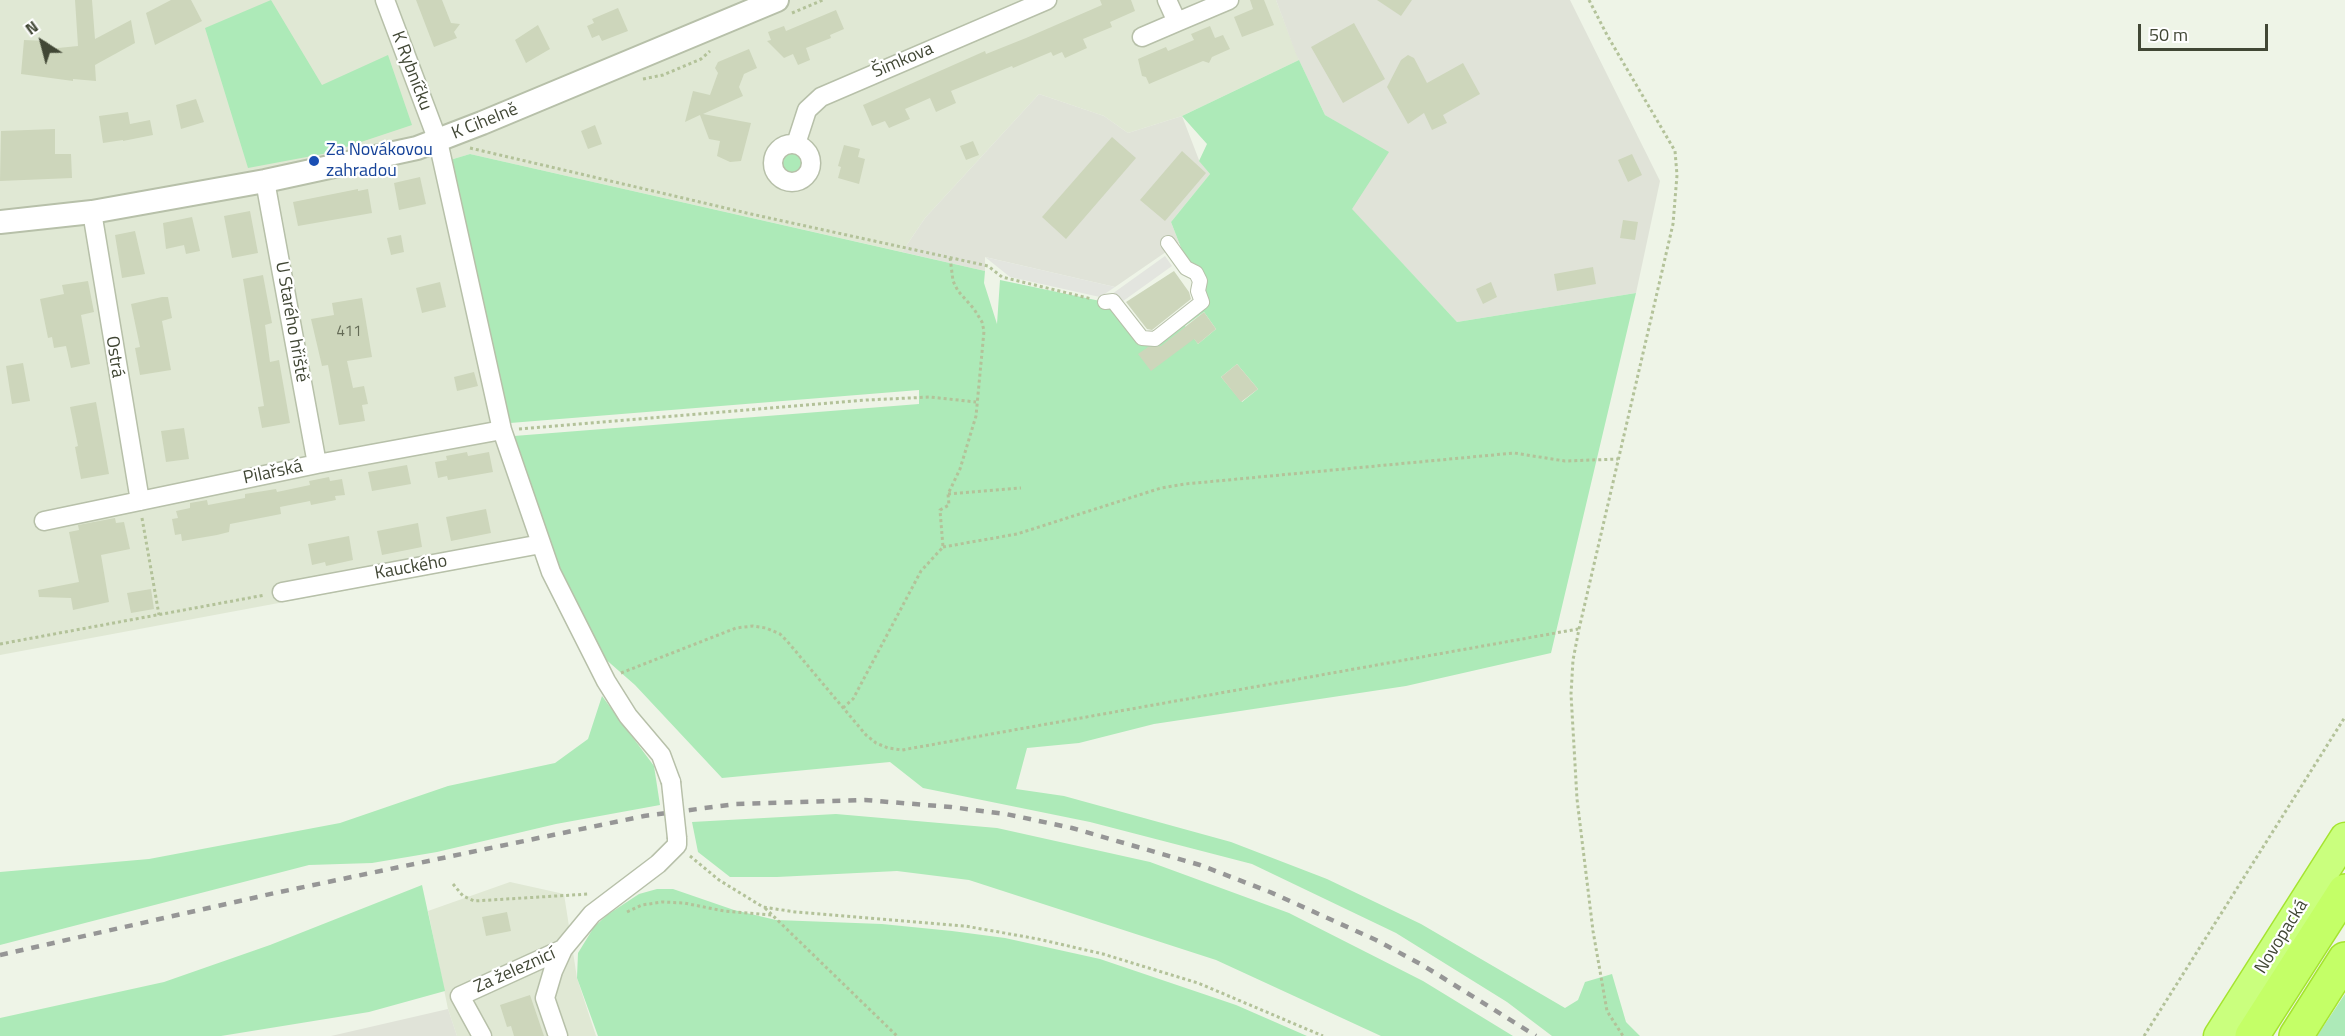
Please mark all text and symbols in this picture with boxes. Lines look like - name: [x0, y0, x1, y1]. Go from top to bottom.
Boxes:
- north arrow: [12, 12, 72, 72]
- scale bar: [2141, 12, 2272, 50]
- text: N: [20, 14, 43, 40]
- text: 50 m: [2149, 21, 2188, 48]
- street label: K Rybníčku: [386, 28, 436, 114]
- street label: Šimkova: [869, 39, 937, 83]
- street label: K Cihelně: [449, 99, 521, 145]
- place label: Za Novákovou zahradou: [326, 140, 433, 182]
- marker: Za Novákovou zahradou: [307, 154, 321, 168]
- street label: U Starého hřiště: [270, 260, 312, 384]
- house number: 411: [336, 323, 362, 341]
- street label: Ostrá: [100, 335, 128, 379]
- street label: Pilařská: [241, 456, 305, 490]
- street label: Kauckého: [373, 551, 449, 585]
- street label: Novopacká: [2251, 896, 2313, 978]
- street label: Za železnicí: [471, 944, 559, 998]

